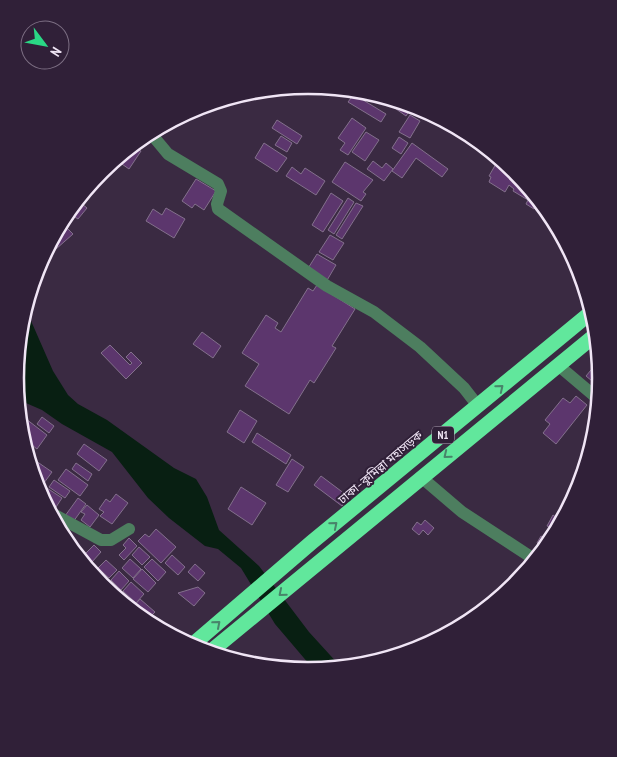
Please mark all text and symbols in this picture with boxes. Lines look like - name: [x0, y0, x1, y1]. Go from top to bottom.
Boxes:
- north arrow: [20, 20, 70, 70]
- text: N: [46, 44, 66, 60]
- one-way arrow: [494, 384, 503, 393]
- road number: N1: [432, 426, 454, 444]
- street label: ঢাকা–কুমিল্লা মহাসড়ক: [334, 427, 426, 508]
- one-way arrow: [444, 450, 453, 459]
- one-way arrow: [328, 522, 337, 530]
- one-way arrow: [279, 588, 288, 596]
- one-way arrow: [211, 620, 220, 629]

